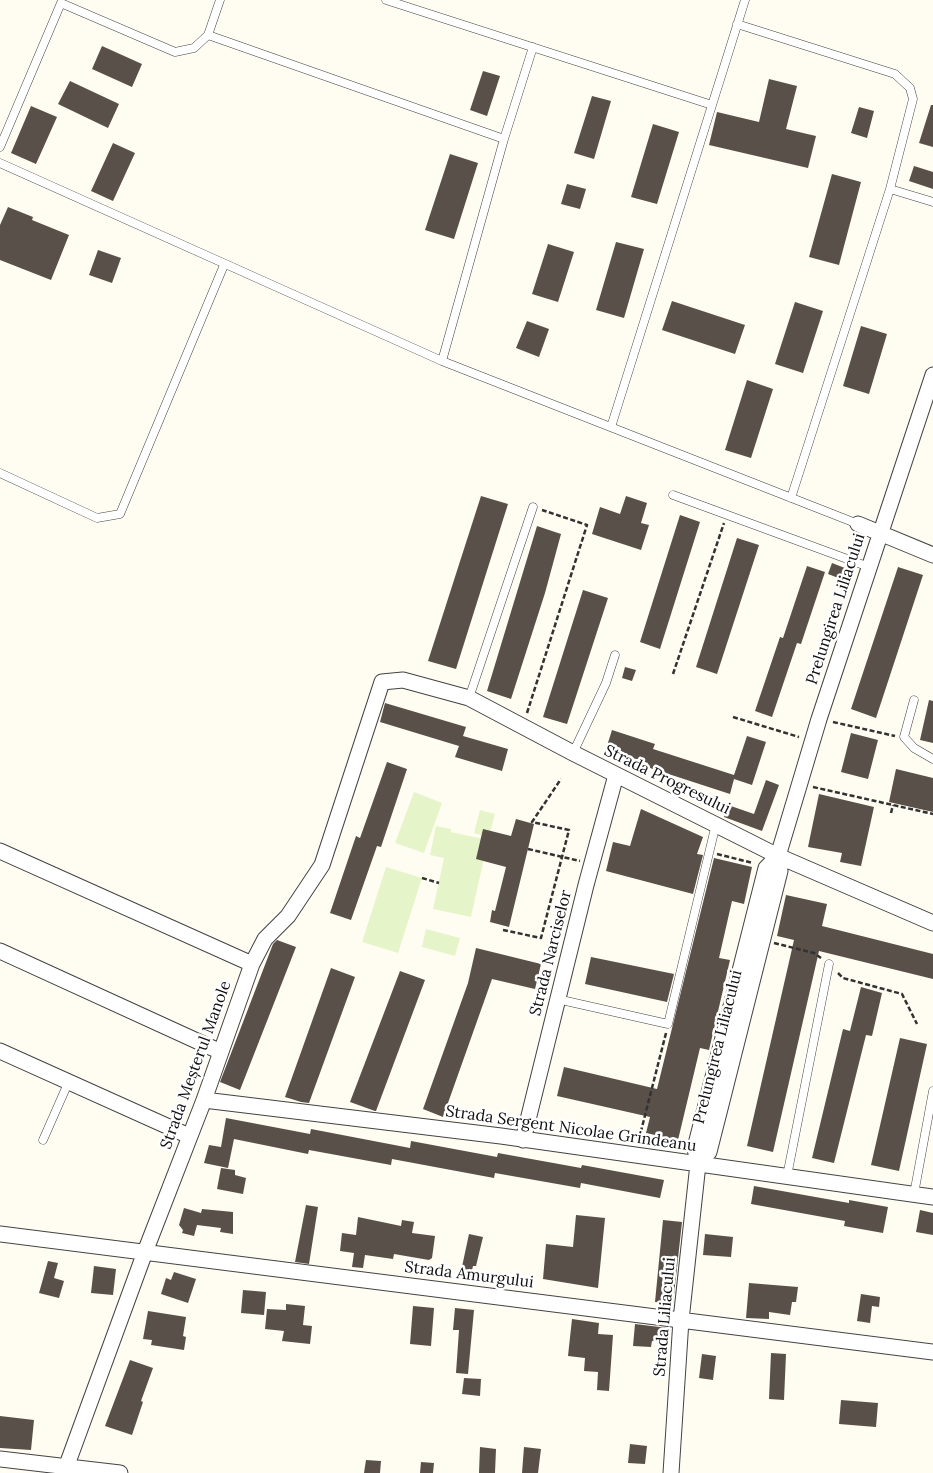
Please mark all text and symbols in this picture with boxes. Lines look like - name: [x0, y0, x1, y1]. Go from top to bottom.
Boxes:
- street label: Prelungirea Liliacului: [802, 531, 870, 687]
- street label: Strada Progresului: [601, 741, 733, 819]
- street label: Strada Narciselor: [526, 888, 576, 1018]
- street label: Prelungirea Liliacului: [690, 968, 746, 1126]
- street label: Strada Meșterul Manole: [157, 978, 235, 1152]
- street label: Strada Sergent Nicolae Grindeanu: [444, 1102, 698, 1156]
- street label: Strada Liliacului: [650, 1257, 680, 1377]
- street label: Strada Amurgului: [403, 1258, 535, 1292]

